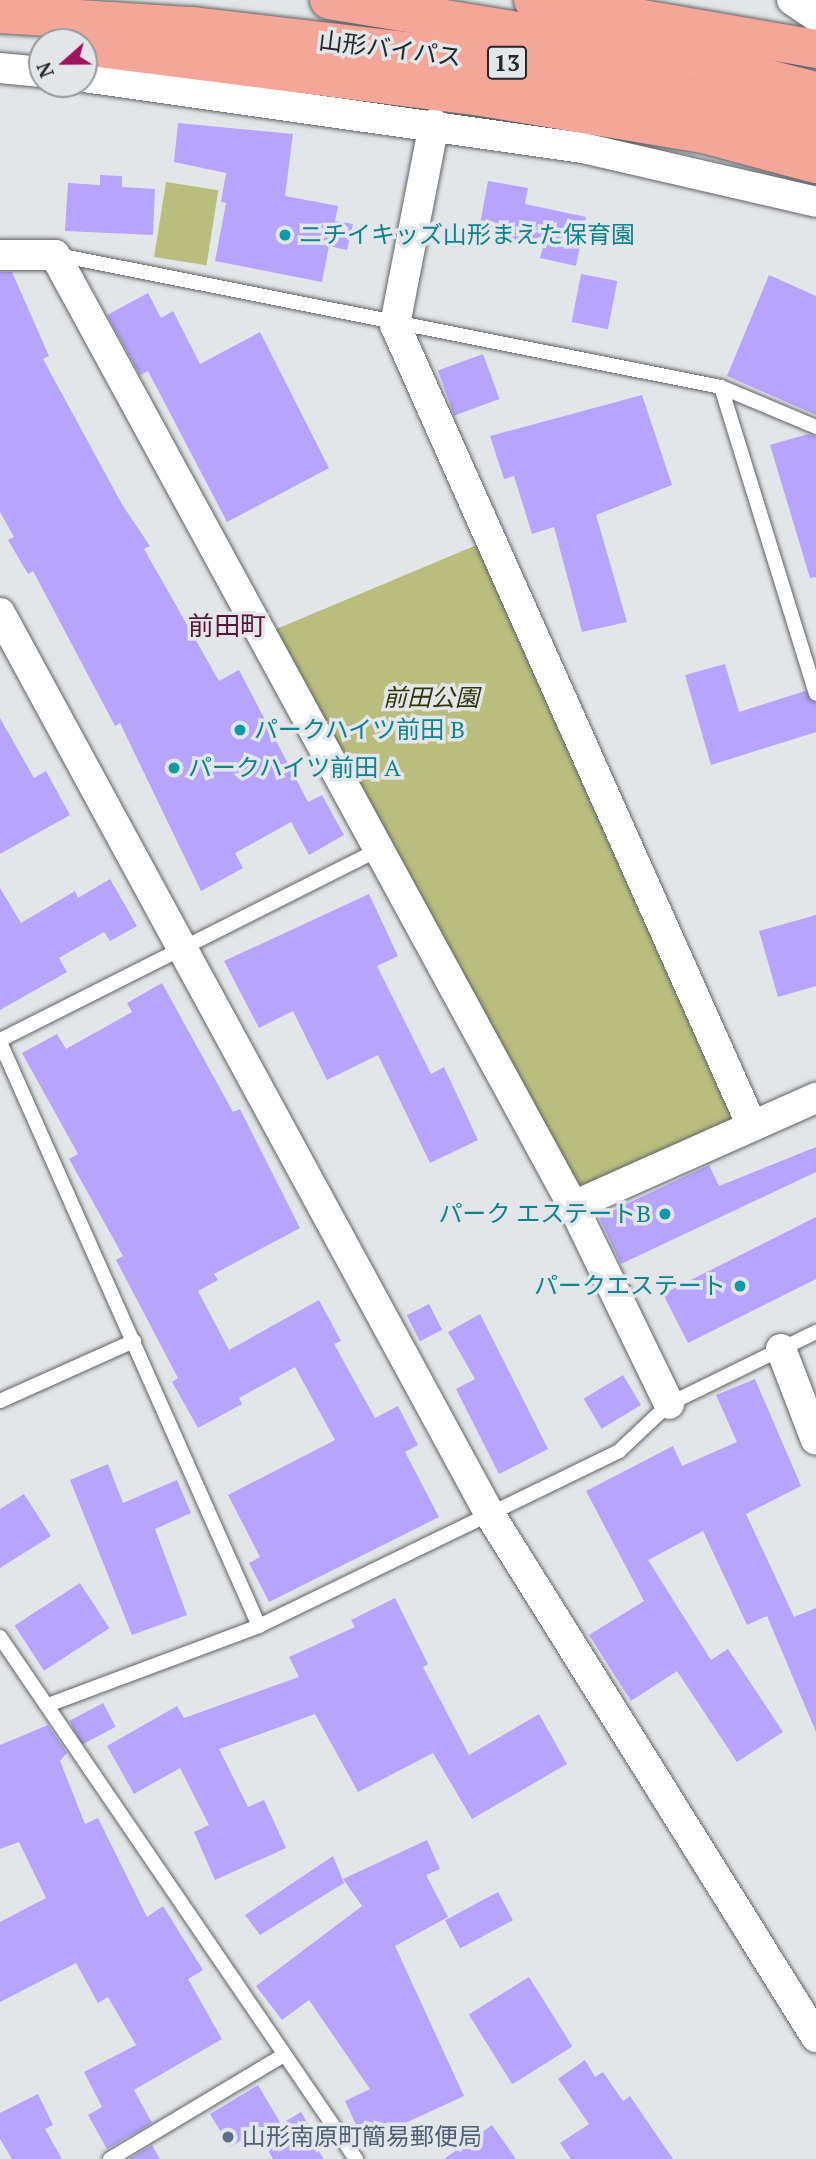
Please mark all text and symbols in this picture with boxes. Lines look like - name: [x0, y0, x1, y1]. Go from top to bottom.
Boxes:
- street label: 山形バイパス: [317, 26, 463, 72]
- north arrow: [28, 28, 98, 98]
- road number: 13: [486, 44, 528, 82]
- text: N: [31, 59, 59, 81]
- place label: ニチイキッズ山形まえた保育園: [299, 221, 635, 249]
- marker: ニチイキッズ山形まえた保育園: [277, 227, 293, 243]
- district label: 前田町: [188, 610, 266, 642]
- park label: 前田公園: [383, 684, 479, 712]
- place label: パークハイツ前田 B: [254, 716, 467, 744]
- marker: パークハイツ前田 B: [232, 722, 248, 738]
- place label: パークハイツ前田 A: [188, 754, 402, 782]
- marker: パークハイツ前田 A: [166, 760, 182, 776]
- place label: パーク エステートB: [438, 1200, 651, 1228]
- marker: パーク エステートB: [657, 1206, 673, 1222]
- place label: パークエステート: [534, 1272, 726, 1300]
- marker: パークエステート: [732, 1278, 748, 1294]
- place label: 山形南原町簡易郵便局: [242, 2123, 482, 2151]
- marker: 山形南原町簡易郵便局: [220, 2129, 236, 2145]

